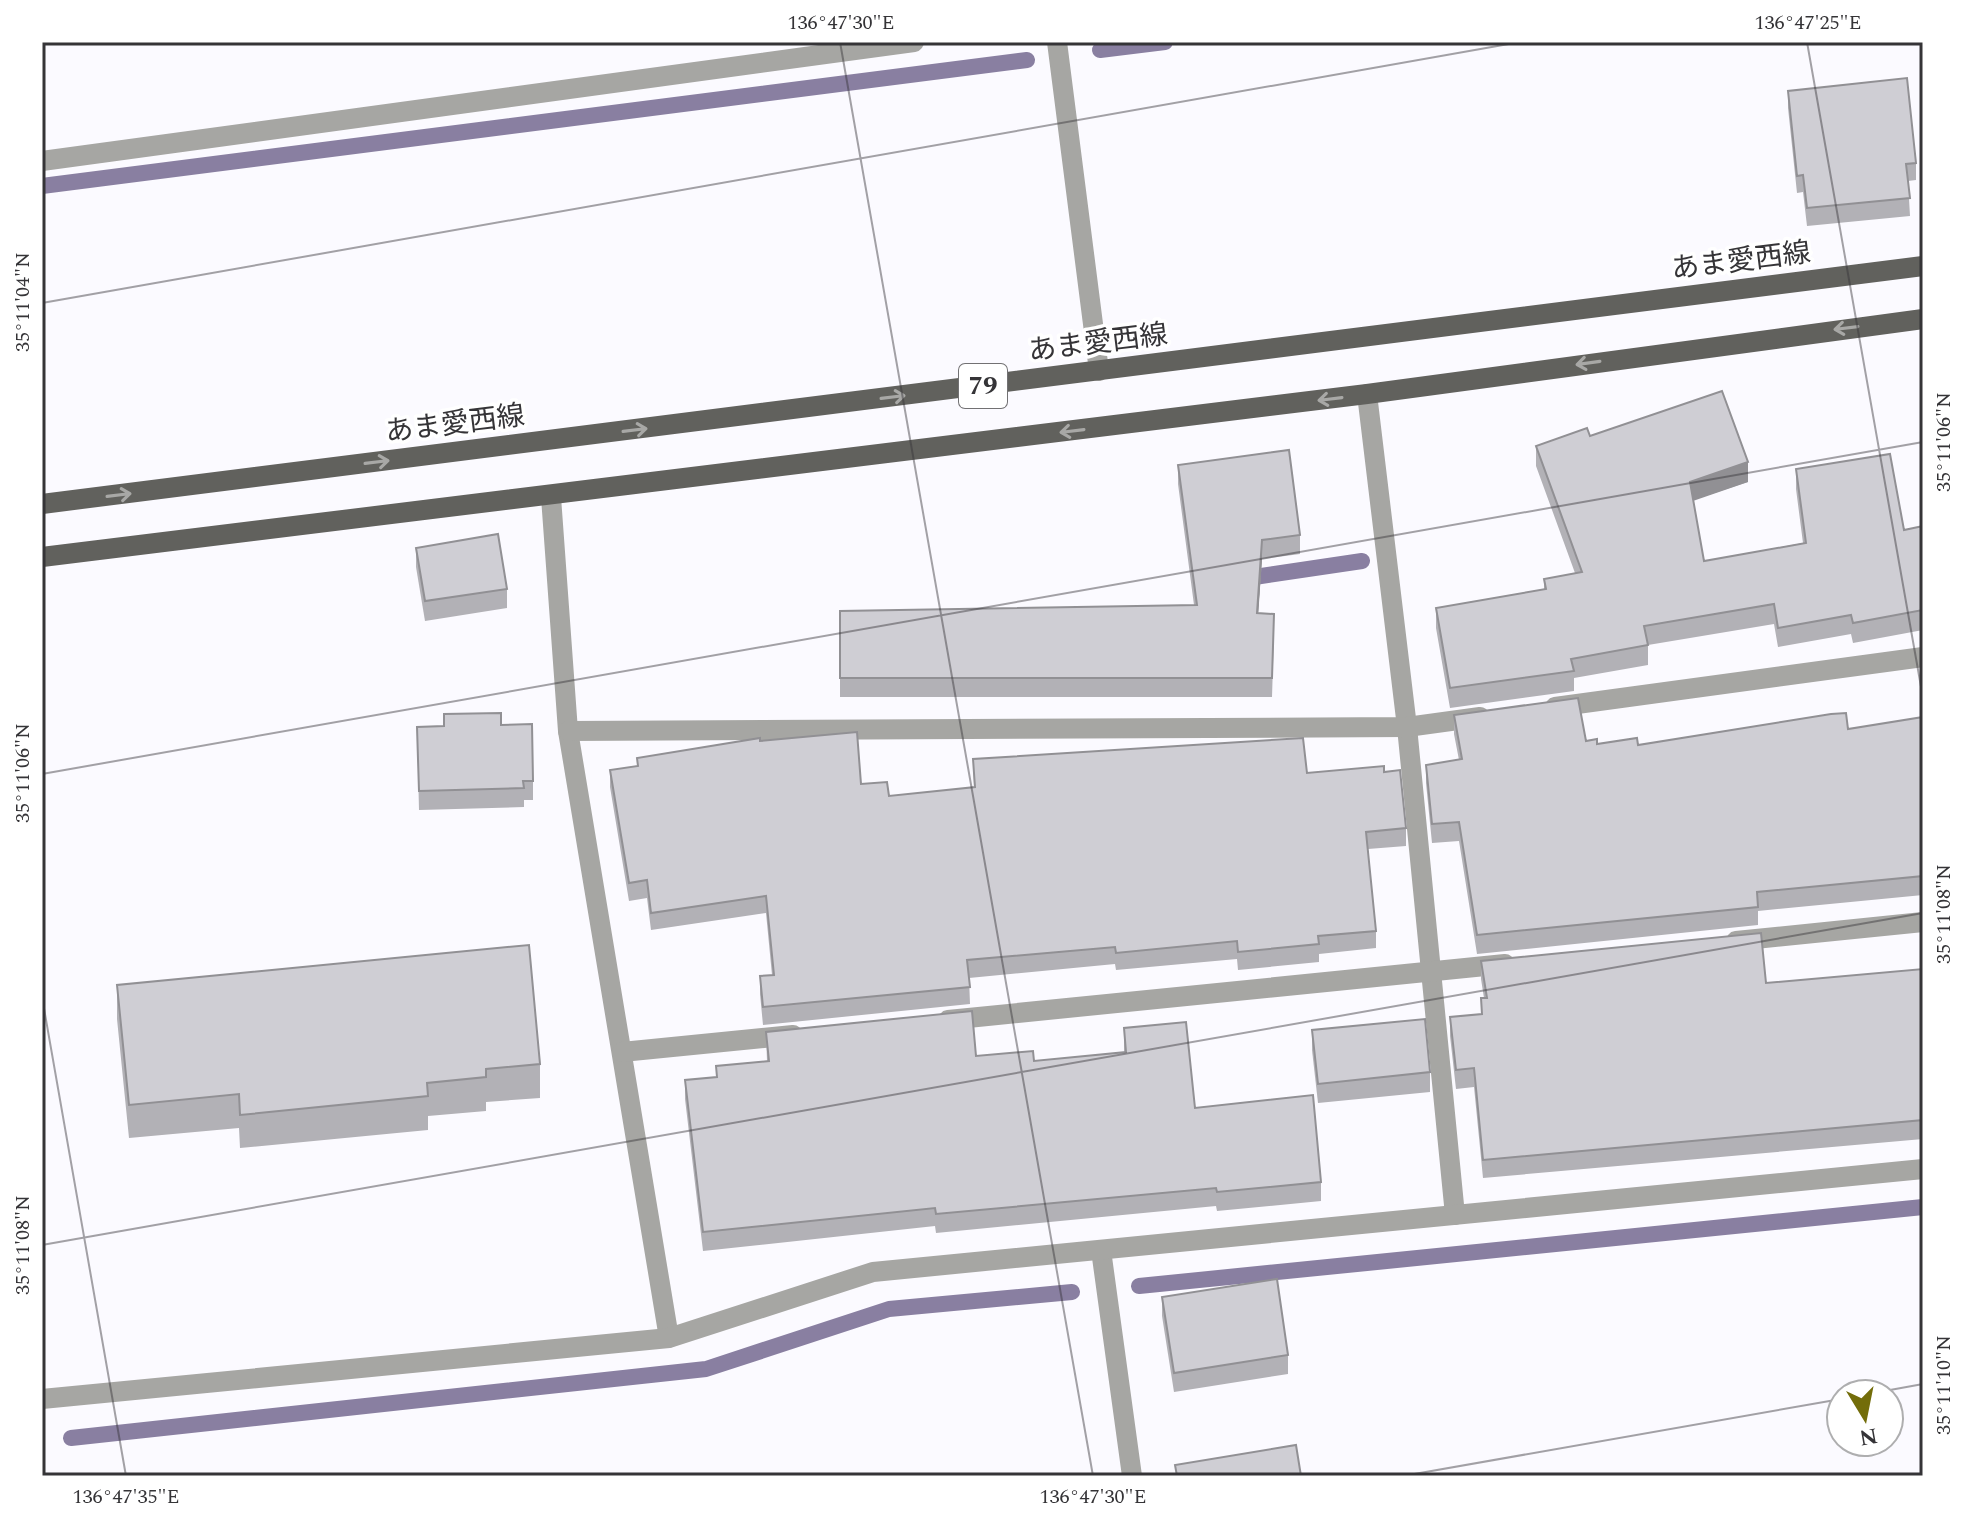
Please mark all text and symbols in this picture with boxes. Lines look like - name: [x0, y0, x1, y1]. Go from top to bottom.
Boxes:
- text: 136°47'30"E: [787, 8, 895, 38]
- text: 136°47'25"E: [1754, 8, 1862, 38]
- street label: あま愛西線: [1669, 231, 1813, 291]
- text: 35°11'04"N: [8, 252, 38, 352]
- street label: あま愛西線: [1026, 313, 1170, 373]
- one-way arrow: [1833, 321, 1859, 336]
- one-way arrow: [1576, 356, 1601, 371]
- road number: 79: [959, 364, 1007, 408]
- one-way arrow: [880, 389, 905, 404]
- one-way arrow: [1318, 392, 1343, 407]
- text: 35°11'06"N: [1929, 392, 1959, 492]
- street label: あま愛西線: [383, 394, 527, 454]
- one-way arrow: [621, 422, 648, 437]
- one-way arrow: [1060, 424, 1086, 439]
- one-way arrow: [364, 454, 389, 469]
- one-way arrow: [105, 487, 132, 502]
- text: 35°11'06"N: [8, 723, 38, 823]
- text: 35°11'08"N: [1929, 864, 1959, 964]
- text: 35°11'08"N: [8, 1195, 38, 1295]
- text: 35°11'10"N: [1929, 1335, 1959, 1435]
- north arrow: [1825, 1378, 1905, 1458]
- text: N: [1856, 1418, 1880, 1454]
- text: 136°47'35"E: [72, 1482, 180, 1512]
- text: 136°47'30"E: [1039, 1482, 1147, 1512]

